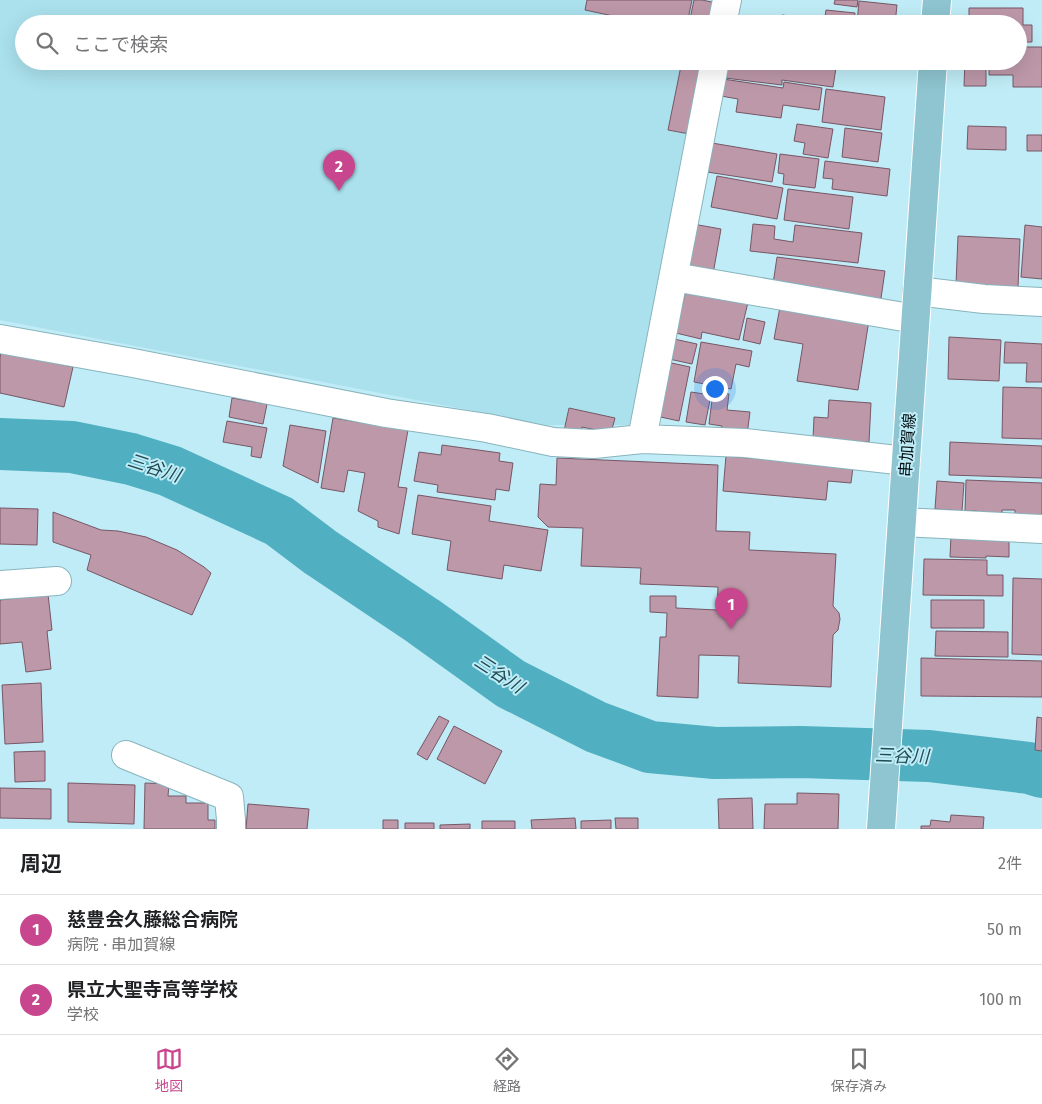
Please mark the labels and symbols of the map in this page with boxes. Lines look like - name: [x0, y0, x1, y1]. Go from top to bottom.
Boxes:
- pin: 2: [323, 150, 355, 191]
- your location: [702, 376, 728, 402]
- street label: 串加賀線: [896, 412, 919, 478]
- water label: 三谷川: [125, 449, 185, 487]
- pin: 1: [715, 588, 747, 629]
- water label: 三谷川: [470, 650, 529, 699]
- water label: 三谷川: [875, 744, 931, 768]

